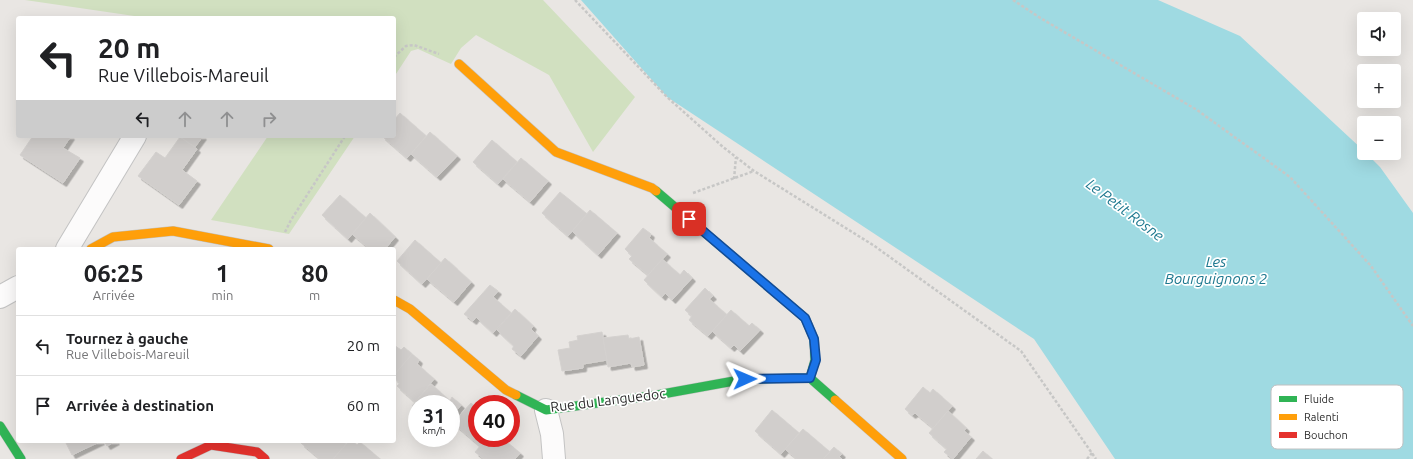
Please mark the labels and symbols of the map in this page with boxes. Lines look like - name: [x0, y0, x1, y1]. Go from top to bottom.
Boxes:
- water label: Le Petit Rosne: [1083, 175, 1168, 244]
- pin: [672, 202, 706, 236]
- water label: Les Bourguignons 2: [1165, 253, 1267, 287]
- position arrow: [724, 358, 766, 400]
- street label: Rue du Languedoc: [549, 385, 667, 415]
- legend: [1271, 385, 1403, 449]
- text: Fluide: [1304, 393, 1334, 405]
- speed limit sign: 40: [468, 395, 520, 447]
- text: Ralenti: [1304, 411, 1339, 423]
- text: Bouchon: [1304, 429, 1348, 441]

